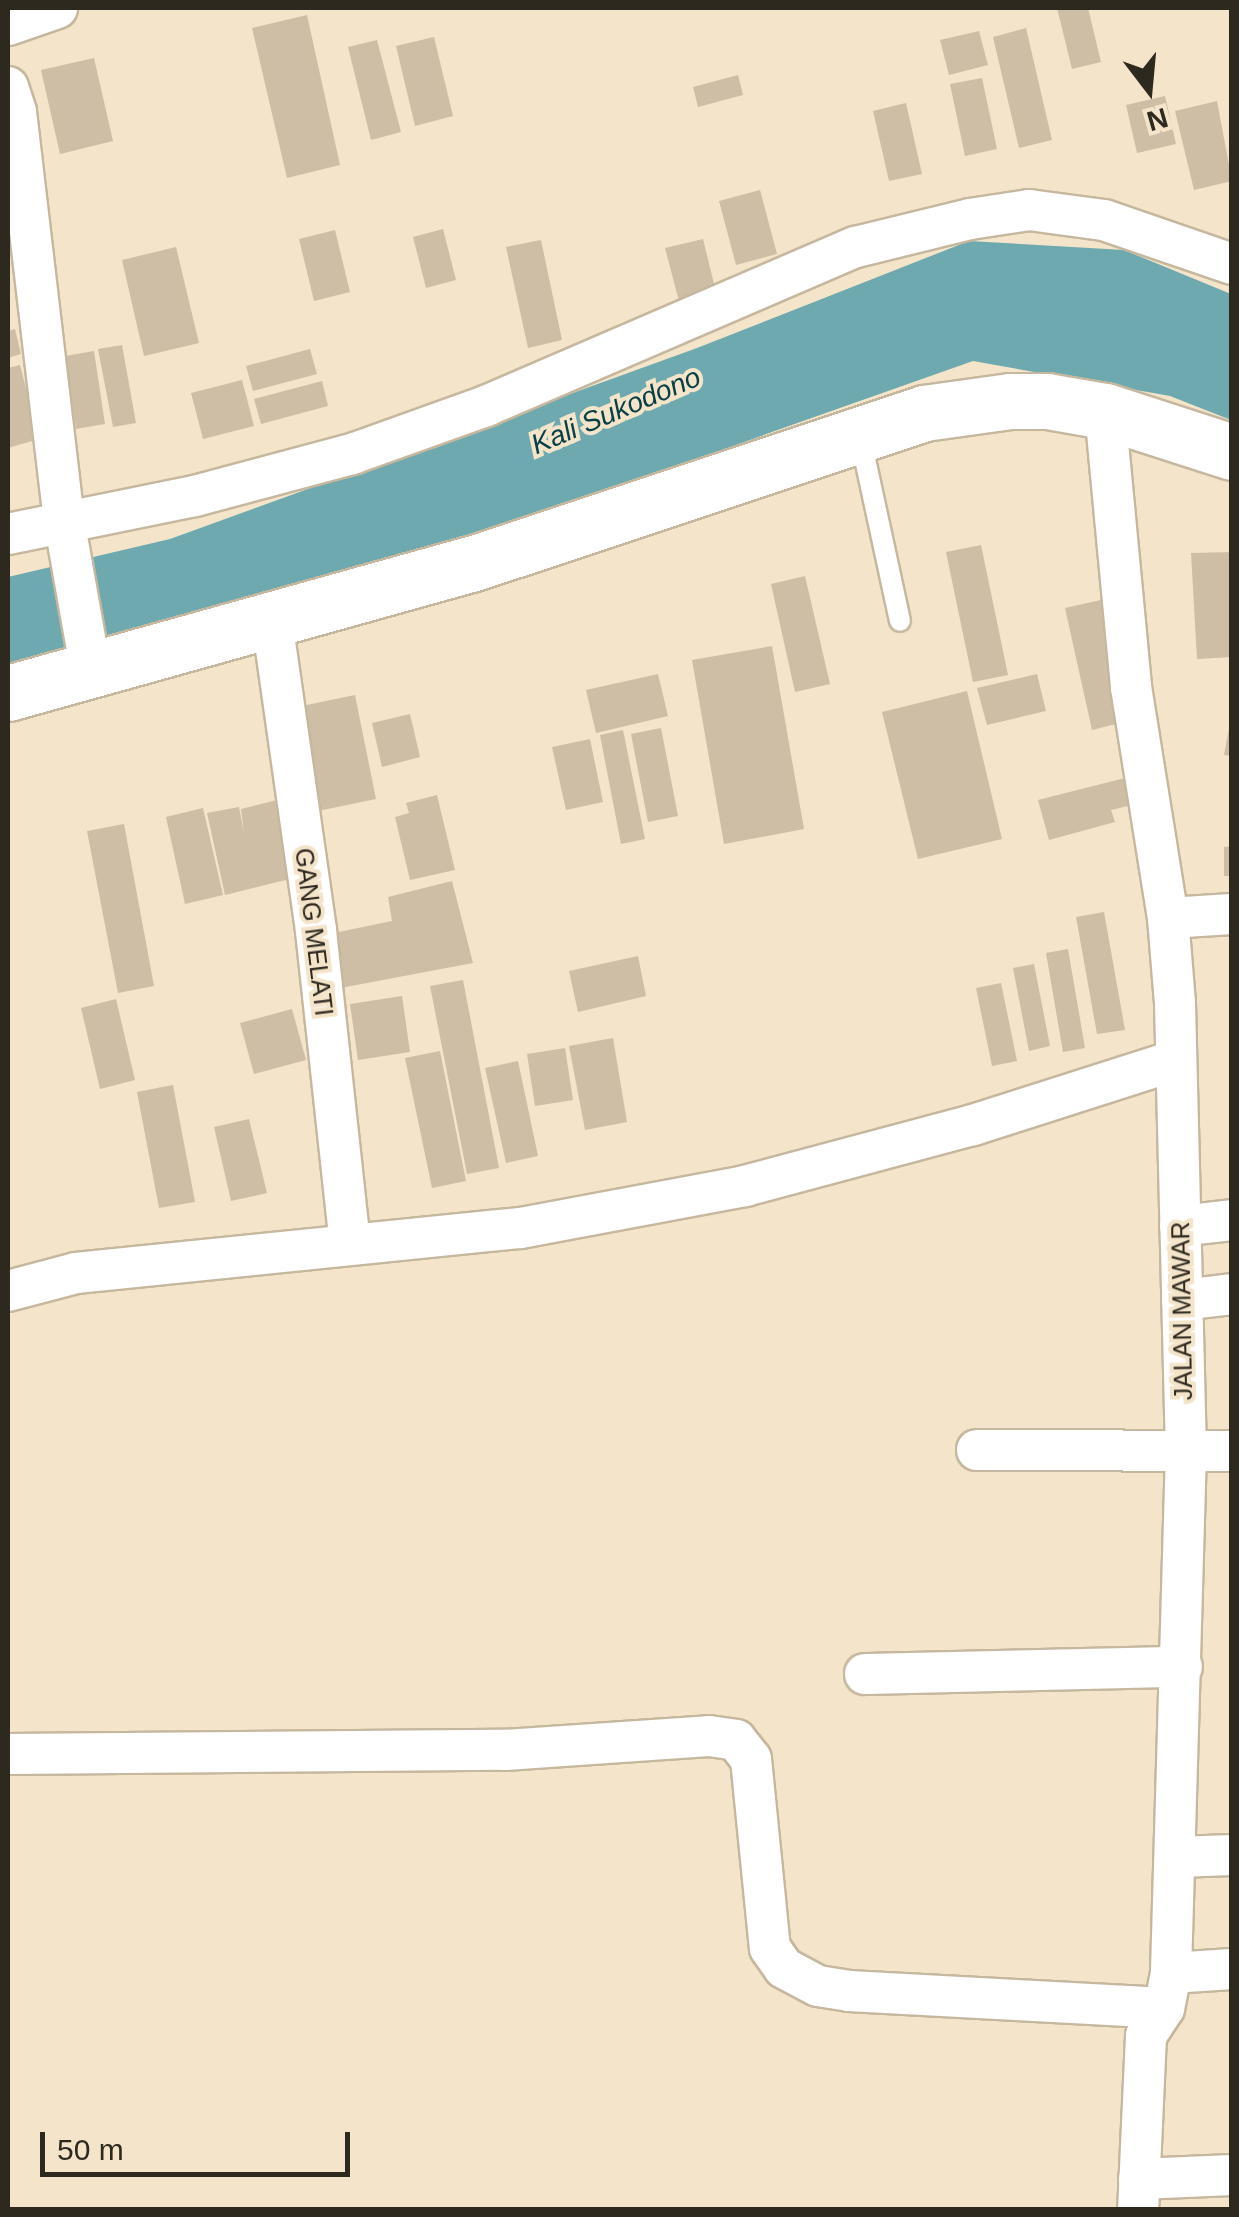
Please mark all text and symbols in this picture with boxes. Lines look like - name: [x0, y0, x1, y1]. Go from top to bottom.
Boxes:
- north arrow: [1099, 40, 1199, 140]
- text: N: [1143, 102, 1171, 137]
- water label: Kali Sukodono: [526, 360, 706, 462]
- street label: GANG MELATI: [289, 846, 339, 1018]
- street label: JALAN MAWAR: [1165, 1221, 1199, 1401]
- scale bar: [45, 2112, 355, 2174]
- text: 50 m: [57, 2133, 124, 2166]

